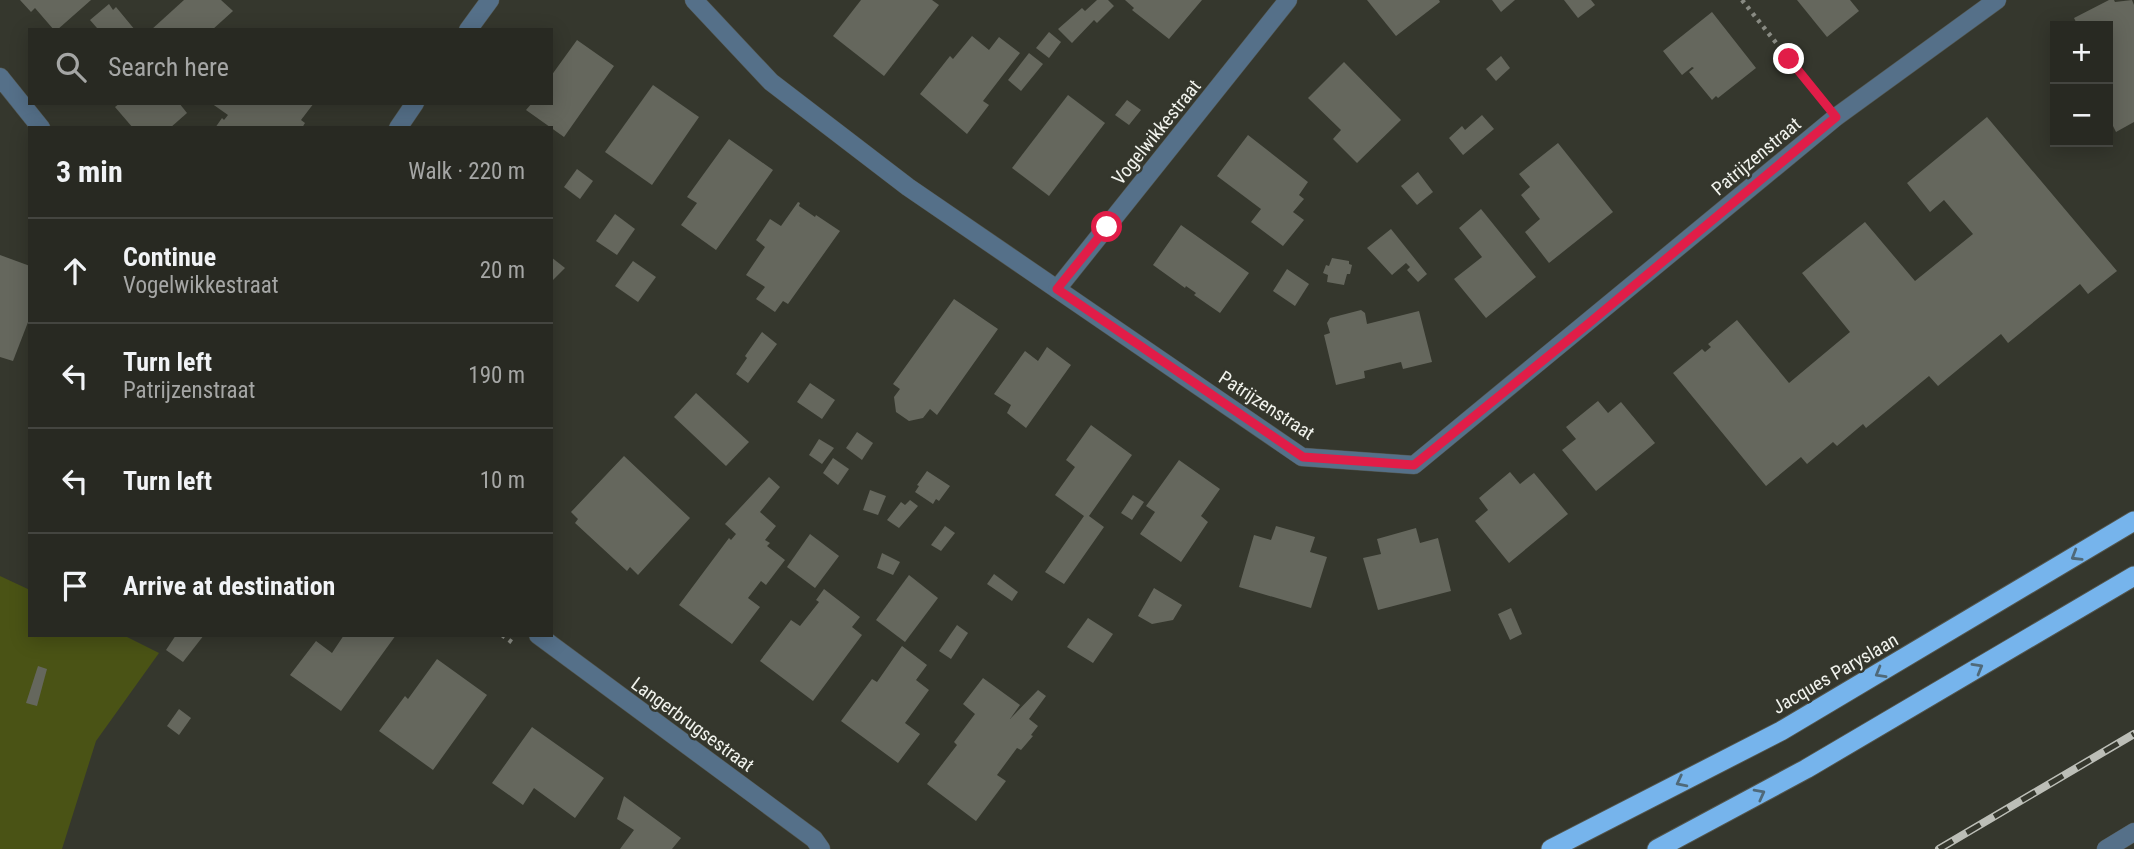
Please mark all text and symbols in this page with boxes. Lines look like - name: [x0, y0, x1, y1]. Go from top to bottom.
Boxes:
- map controls: [2050, 21, 2113, 147]
- button: +: [2050, 21, 2113, 84]
- search box: [28, 28, 553, 105]
- route end: [1773, 43, 1804, 74]
- icon: search: [52, 48, 90, 86]
- text: Search here: [108, 52, 229, 82]
- street label: Vogelwikkestraat: [1107, 75, 1206, 189]
- button: −: [2050, 84, 2113, 147]
- street label: Patrijzenstraat: [1707, 112, 1806, 200]
- text: 3 min: [56, 154, 123, 189]
- text: Walk · 220 m: [408, 158, 525, 185]
- route start: [1091, 211, 1122, 242]
- text: Continue: [123, 242, 216, 272]
- icon: ahead: [56, 252, 94, 290]
- text: 20 m: [480, 257, 525, 284]
- text: Vogelwikkestraat: [123, 272, 279, 299]
- text: Turn left: [123, 347, 212, 377]
- icon: left: [56, 357, 94, 395]
- text: 190 m: [468, 362, 525, 389]
- street label: Patrijzenstraat: [1215, 366, 1319, 445]
- text: Patrijzenstraat: [123, 377, 255, 404]
- icon: left: [56, 462, 94, 500]
- text: Turn left: [123, 466, 212, 496]
- text: 10 m: [480, 467, 525, 494]
- one-way arrow: [2070, 548, 2083, 561]
- icon: arrive: [56, 567, 94, 605]
- text: Arrive at destination: [123, 571, 335, 601]
- street label: Jacques Paryslaan: [1768, 628, 1902, 719]
- one-way arrow: [1971, 663, 1984, 676]
- one-way arrow: [1875, 665, 1888, 678]
- street label: Langerbrugsestraat: [627, 672, 759, 777]
- one-way arrow: [1676, 774, 1688, 788]
- one-way arrow: [1753, 789, 1765, 802]

